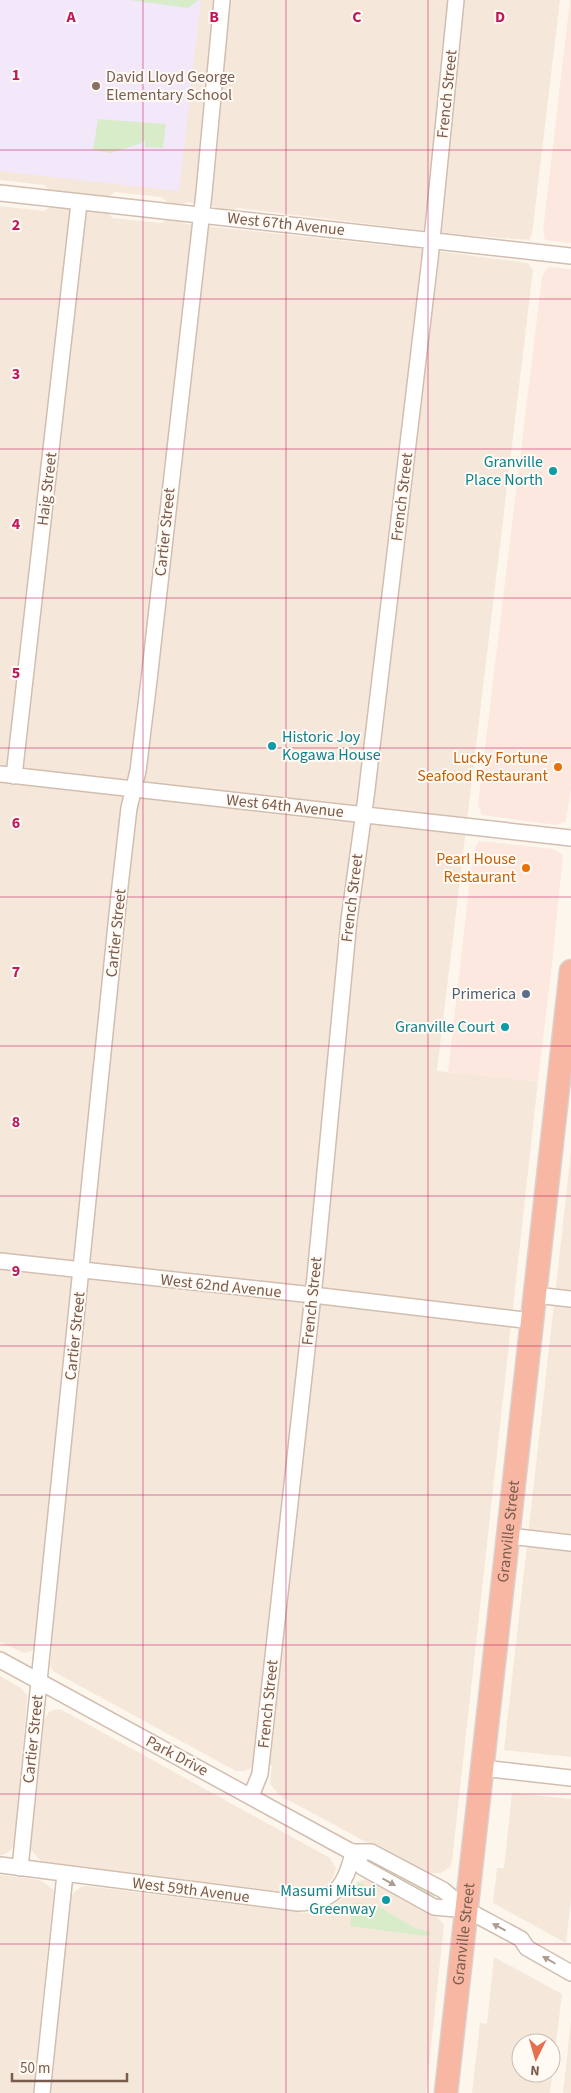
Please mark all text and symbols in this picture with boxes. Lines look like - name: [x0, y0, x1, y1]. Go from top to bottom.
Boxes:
- text: A: [65, 6, 76, 28]
- text: B: [209, 6, 219, 28]
- text: C: [352, 6, 362, 28]
- text: D: [495, 6, 505, 28]
- street label: French Street: [431, 48, 463, 139]
- text: 1: [12, 64, 20, 86]
- place label: David Lloyd George Elementary School: [106, 66, 235, 106]
- marker: David Lloyd George Elementary School: [90, 80, 102, 92]
- street label: West 67th Avenue: [226, 207, 346, 241]
- text: 2: [12, 214, 20, 236]
- text: 3: [12, 363, 20, 385]
- street label: Haig Street: [32, 450, 62, 527]
- street label: French Street: [386, 451, 418, 542]
- place label: Granville Place North: [465, 451, 543, 491]
- marker: Granville Place North: [547, 465, 559, 477]
- street label: Cartier Street: [149, 486, 181, 577]
- text: 4: [12, 513, 21, 535]
- text: 5: [12, 662, 20, 684]
- place label: Historic Joy Kogawa House: [282, 726, 381, 766]
- marker: Historic Joy Kogawa House: [266, 740, 278, 752]
- place label: Lucky Fortune Seafood Restaurant: [417, 747, 549, 787]
- marker: Lucky Fortune Seafood Restaurant: [552, 761, 564, 773]
- street label: West 64th Avenue: [225, 789, 345, 823]
- text: 6: [12, 812, 20, 834]
- place label: Pearl House Restaurant: [436, 848, 517, 888]
- street label: French Street: [336, 852, 368, 943]
- marker: Pearl House Restaurant: [520, 862, 532, 874]
- street label: Cartier Street: [100, 887, 132, 978]
- text: 7: [12, 961, 20, 983]
- place label: Primerica: [452, 983, 516, 1005]
- marker: Primerica: [520, 988, 532, 1000]
- place label: Granville Court: [395, 1016, 496, 1038]
- marker: Granville Court: [499, 1021, 511, 1033]
- text: 8: [12, 1111, 20, 1133]
- street label: French Street: [296, 1255, 328, 1346]
- text: 9: [12, 1260, 20, 1282]
- street label: West 62nd Avenue: [159, 1269, 283, 1303]
- street label: Cartier Street: [59, 1290, 91, 1381]
- street label: Granville Street: [492, 1479, 525, 1584]
- street label: French Street: [252, 1658, 284, 1749]
- street label: Cartier Street: [17, 1693, 49, 1784]
- street label: Park Drive: [142, 1730, 212, 1782]
- street label: West 59th Avenue: [131, 1872, 251, 1908]
- one-way arrow: [382, 1878, 397, 1886]
- place label: Masumi Mitsui Greenway: [280, 1880, 377, 1920]
- street label: Granville Street: [447, 1881, 480, 1986]
- marker: Masumi Mitsui Greenway: [380, 1894, 392, 1906]
- one-way arrow: [491, 1923, 506, 1931]
- one-way arrow: [543, 1956, 556, 1965]
- north arrow: [511, 2033, 561, 2083]
- scale bar: [12, 2050, 128, 2082]
- text: 50 m: [20, 2058, 50, 2079]
- text: N: [529, 2060, 540, 2080]

